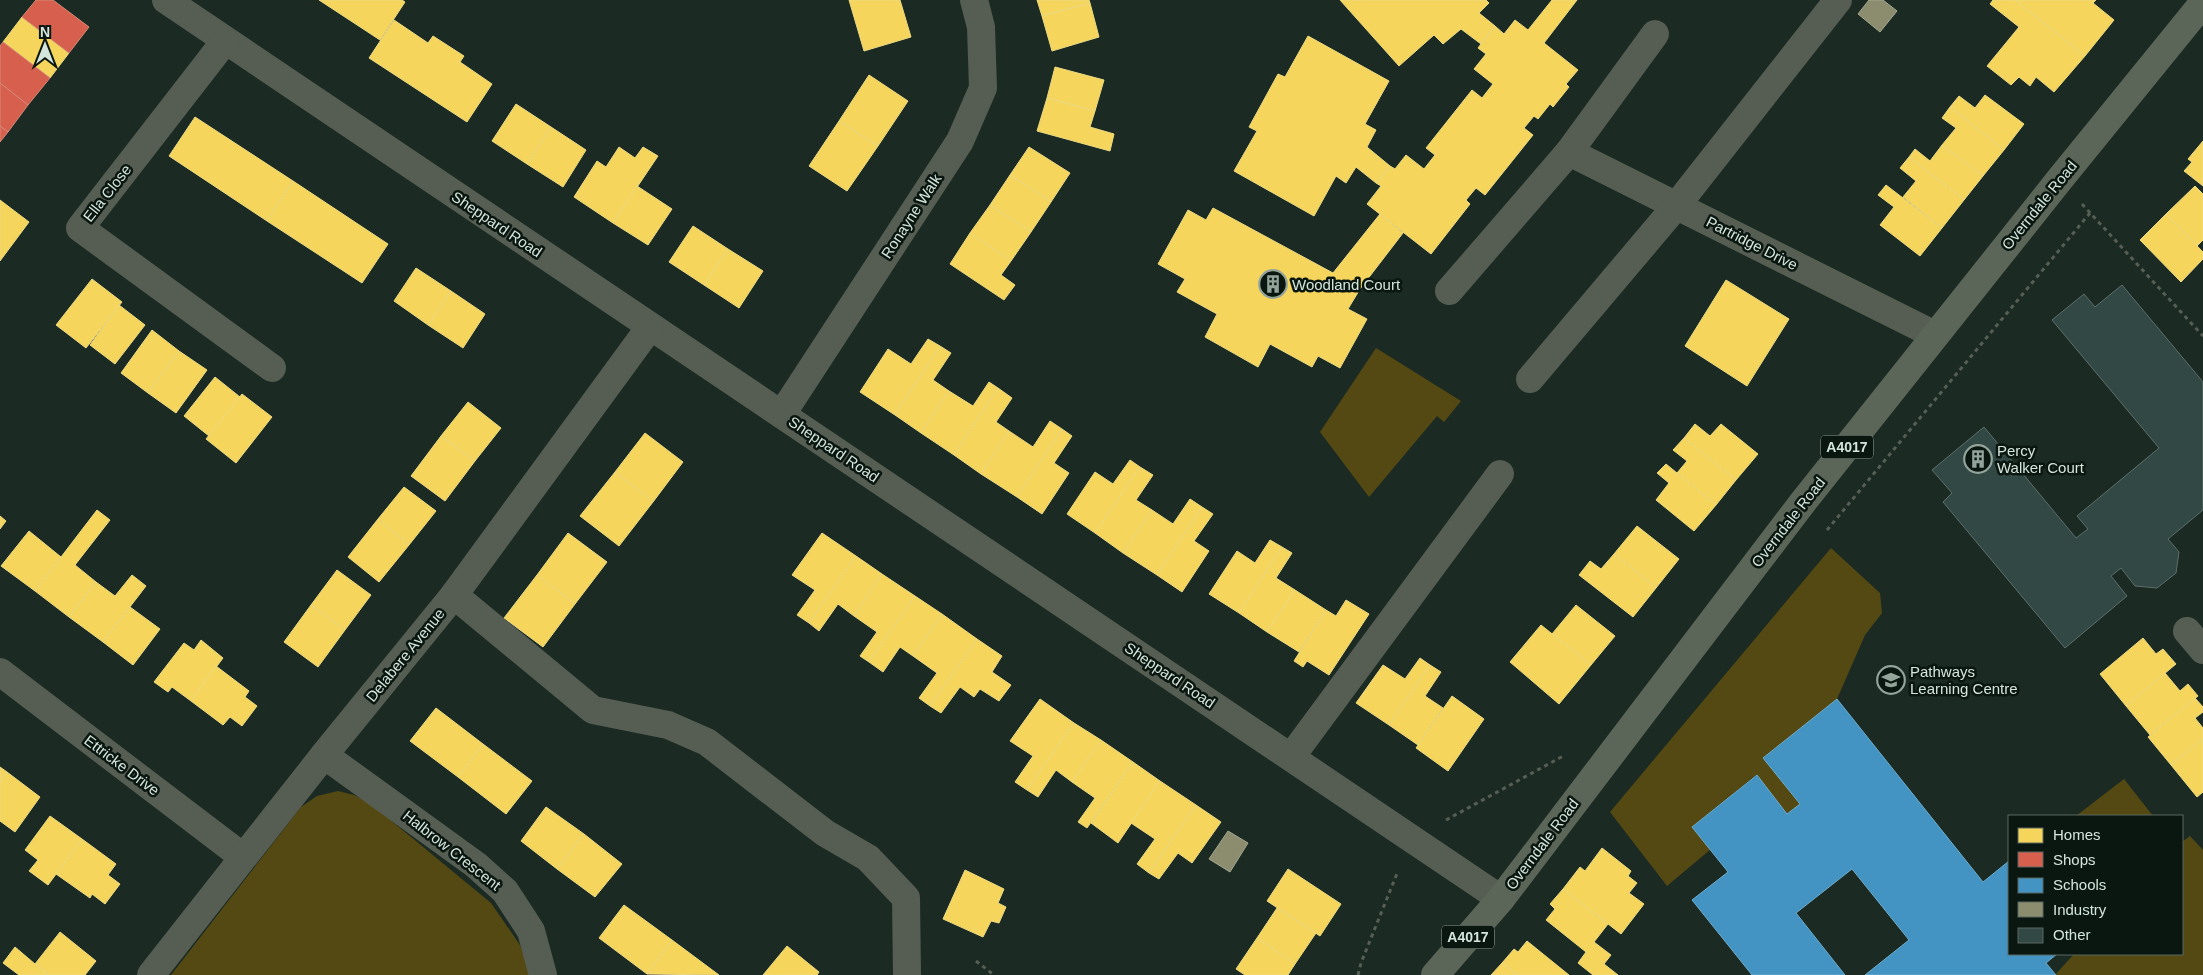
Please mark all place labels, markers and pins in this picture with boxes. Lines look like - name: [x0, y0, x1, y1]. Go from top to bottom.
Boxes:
- building icon: Woodland Court: [1258, 269, 1288, 299]
- place label: Woodland Court: [1292, 276, 1401, 293]
- place label: Percy Walker Court: [1997, 442, 2085, 476]
- building icon: Percy Walker Court: [1963, 444, 1993, 474]
- place label: Pathways Learning Centre: [1910, 663, 2018, 697]
- school or university icon: Pathways Learning Centre: [1876, 665, 1906, 695]

